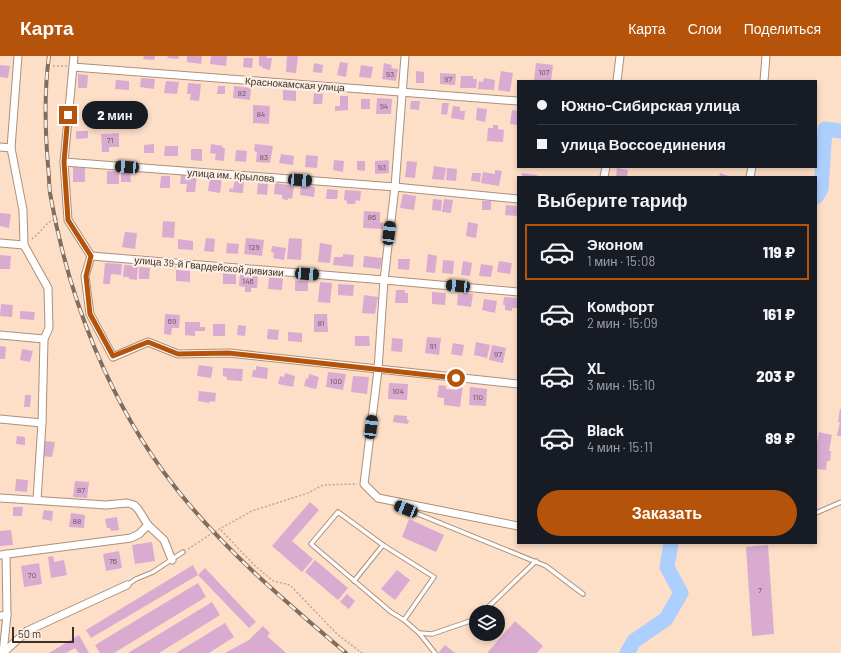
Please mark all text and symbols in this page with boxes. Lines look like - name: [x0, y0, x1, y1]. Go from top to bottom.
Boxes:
- text: Карта: [20, 16, 74, 39]
- text: Карта: [628, 20, 666, 37]
- text: Слои: [688, 20, 722, 37]
- text: Поделиться: [744, 20, 821, 37]
- house number: 107: [538, 67, 550, 77]
- house number: 93: [386, 69, 394, 79]
- house number: 97: [444, 74, 452, 84]
- street label: Краснокамская улица: [245, 75, 346, 94]
- house number: 82: [238, 88, 246, 98]
- text: Южно-Сибирская улица: [561, 96, 740, 114]
- callout: 2 мин: [82, 101, 148, 129]
- house number: 94: [380, 101, 388, 111]
- route end: [59, 106, 77, 124]
- text: 2 мин: [97, 107, 133, 123]
- house number: 84: [257, 109, 265, 119]
- house number: 71: [107, 135, 114, 145]
- text: улица Воссоединения: [561, 135, 726, 153]
- house number: 83: [260, 152, 268, 162]
- car: [115, 160, 139, 174]
- house number: 93: [378, 162, 386, 172]
- street label: улица им. Крылова: [187, 166, 276, 184]
- car: [288, 173, 312, 187]
- text: Выберите тариф: [537, 189, 688, 211]
- house number: 86: [368, 212, 376, 222]
- car: [382, 220, 396, 246]
- icon: car: [539, 234, 575, 270]
- text: Эконом: [587, 235, 643, 253]
- house number: 129: [248, 242, 260, 252]
- text: 119 ₽: [763, 243, 795, 261]
- street label: улица 39-й Гвардейской дивизии: [134, 253, 284, 279]
- text: 1 мин · 15:08: [587, 253, 655, 269]
- car: [295, 267, 319, 281]
- house number: 146: [242, 276, 254, 286]
- car: [446, 279, 470, 293]
- icon: car: [539, 296, 575, 332]
- text: Комфорт: [587, 297, 654, 315]
- text: 161 ₽: [763, 305, 795, 323]
- text: 2 мин · 15:09: [587, 315, 658, 331]
- house number: 69: [168, 316, 176, 326]
- house number: 81: [318, 318, 325, 328]
- house number: 91: [430, 341, 437, 351]
- house number: 97: [494, 349, 502, 359]
- icon: car: [539, 358, 575, 394]
- text: XL: [587, 359, 605, 377]
- text: 203 ₽: [756, 367, 795, 385]
- route start: [447, 369, 465, 387]
- house number: 100: [330, 376, 342, 386]
- text: 3 мин · 15:10: [587, 377, 655, 393]
- house number: 104: [392, 386, 404, 396]
- house number: 110: [473, 392, 483, 402]
- car: [364, 414, 378, 440]
- icon: car: [539, 420, 575, 456]
- text: Black: [587, 421, 624, 439]
- text: 89 ₽: [765, 429, 795, 447]
- text: 4 мин · 15:11: [587, 439, 653, 455]
- house number: 87: [77, 485, 85, 495]
- button: Заказать: [537, 490, 797, 536]
- car: [393, 499, 419, 519]
- house number: 88: [73, 516, 81, 526]
- house number: 76: [109, 556, 117, 566]
- house number: 70: [28, 570, 36, 580]
- house number: 7: [758, 585, 762, 595]
- map controls: [469, 605, 505, 641]
- button: layers: [469, 605, 505, 641]
- scale bar: [12, 625, 74, 644]
- text: 50 m: [18, 627, 41, 640]

